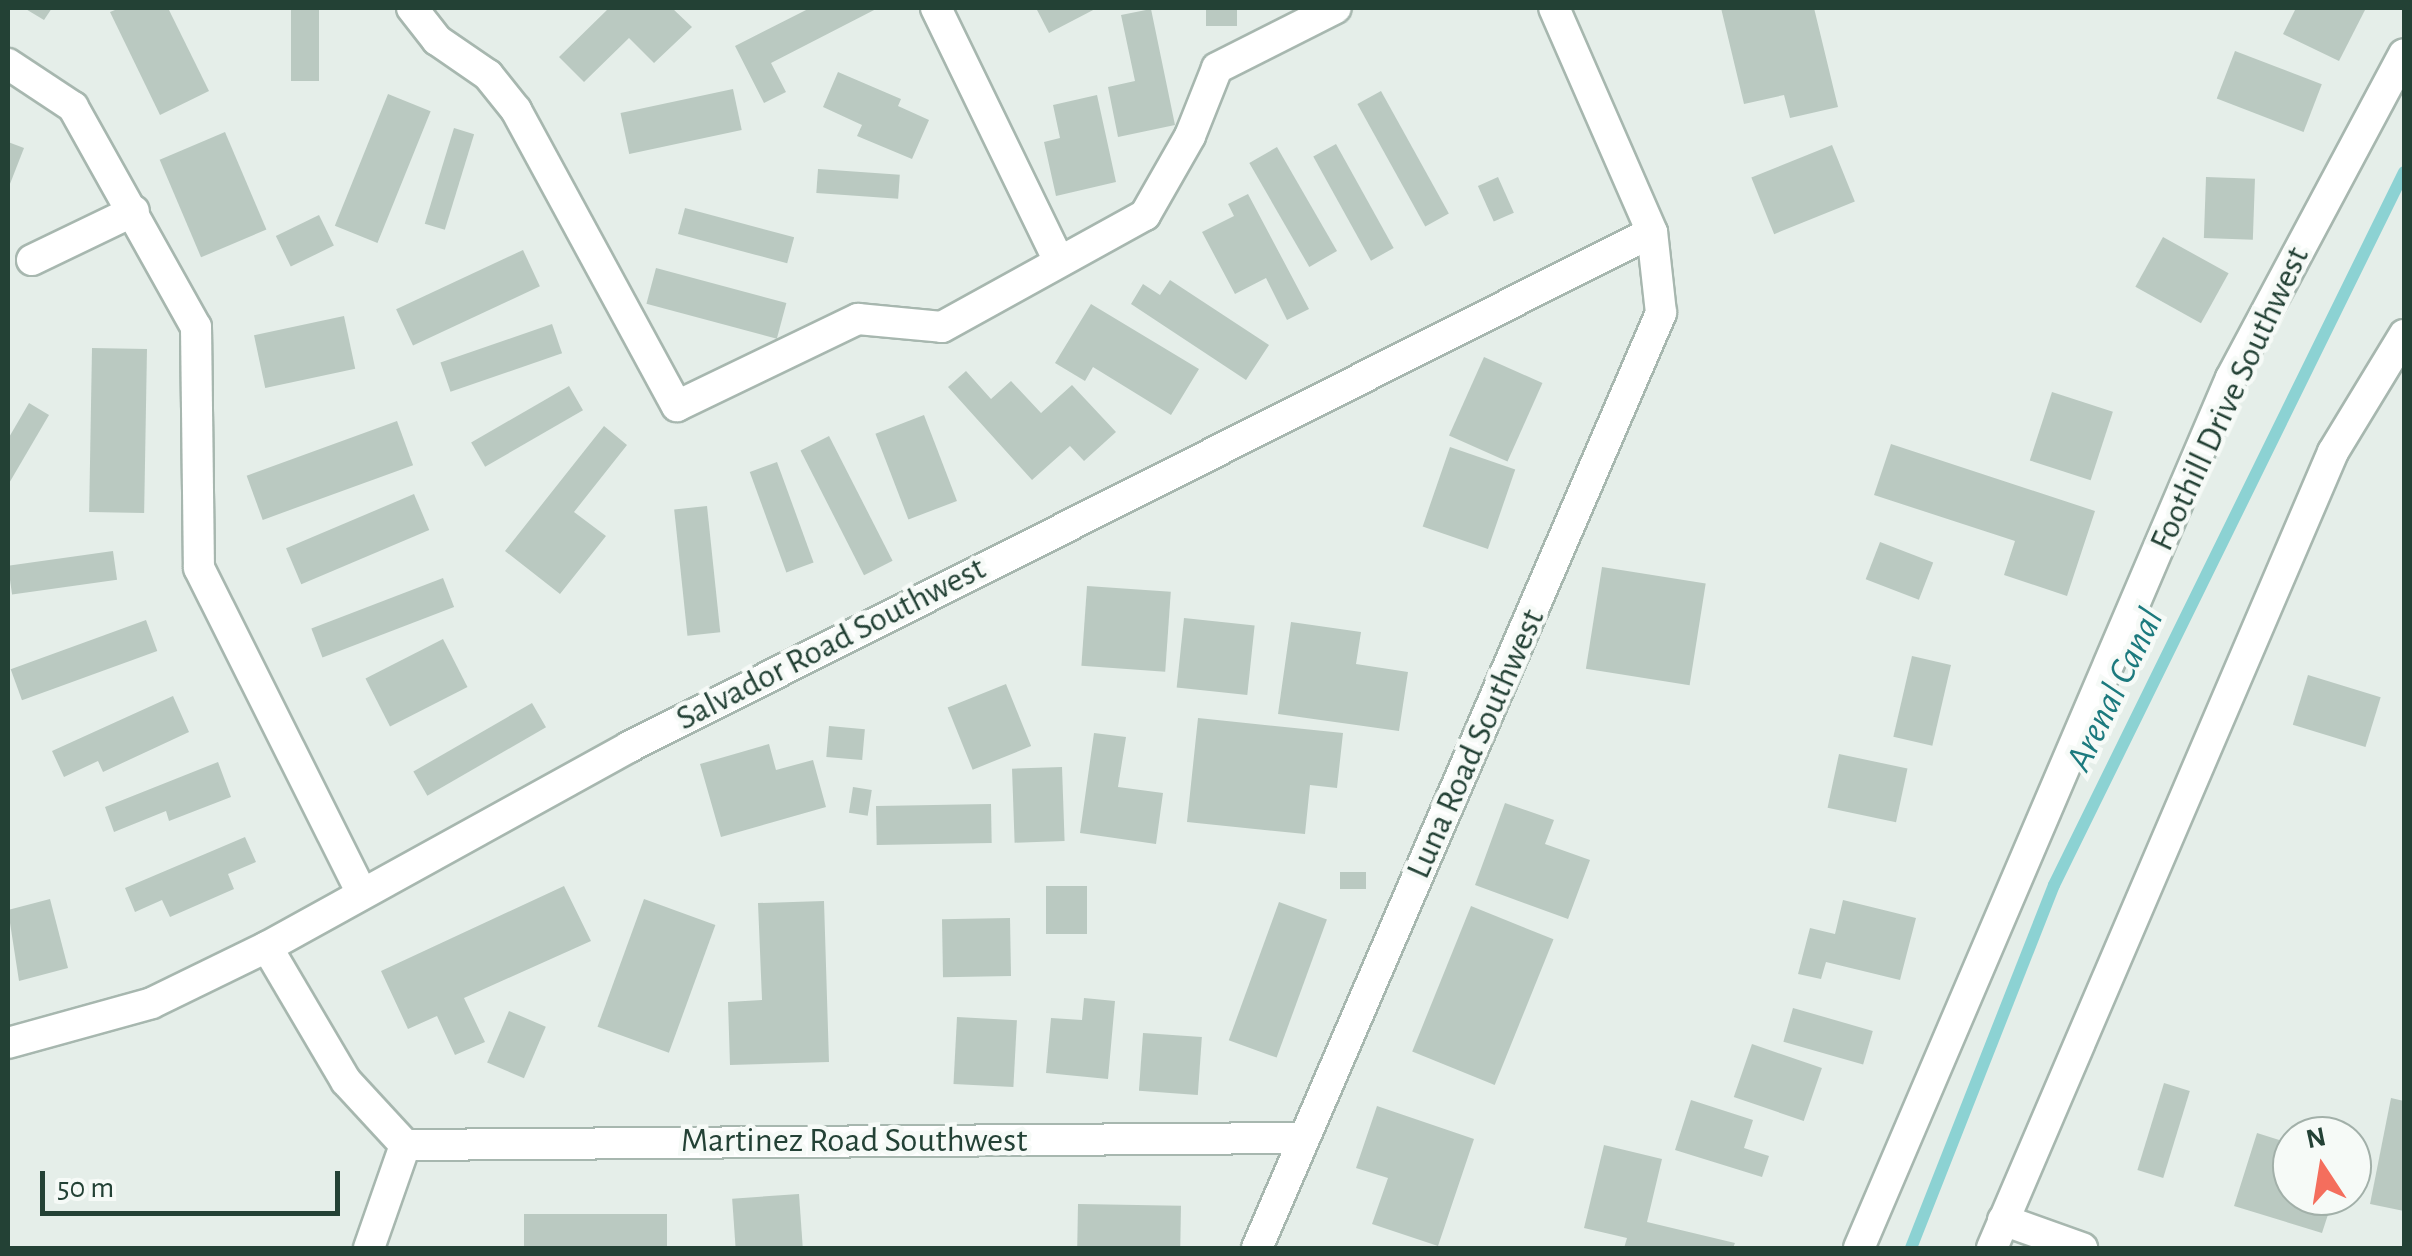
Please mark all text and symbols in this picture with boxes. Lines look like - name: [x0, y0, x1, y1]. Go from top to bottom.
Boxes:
- street label: Foothill Drive Southwest: [2141, 240, 2319, 558]
- street label: Salvador Road Southwest: [669, 548, 993, 740]
- water label: Arenal Canal: [2057, 601, 2175, 779]
- street label: Luna Road Southwest: [1398, 603, 1554, 885]
- north arrow: [2272, 1116, 2372, 1216]
- street label: Martinez Road Southwest: [681, 1120, 1027, 1162]
- text: N: [2304, 1123, 2329, 1154]
- scale bar: [45, 1151, 345, 1213]
- text: 50 m: [57, 1173, 114, 1203]

